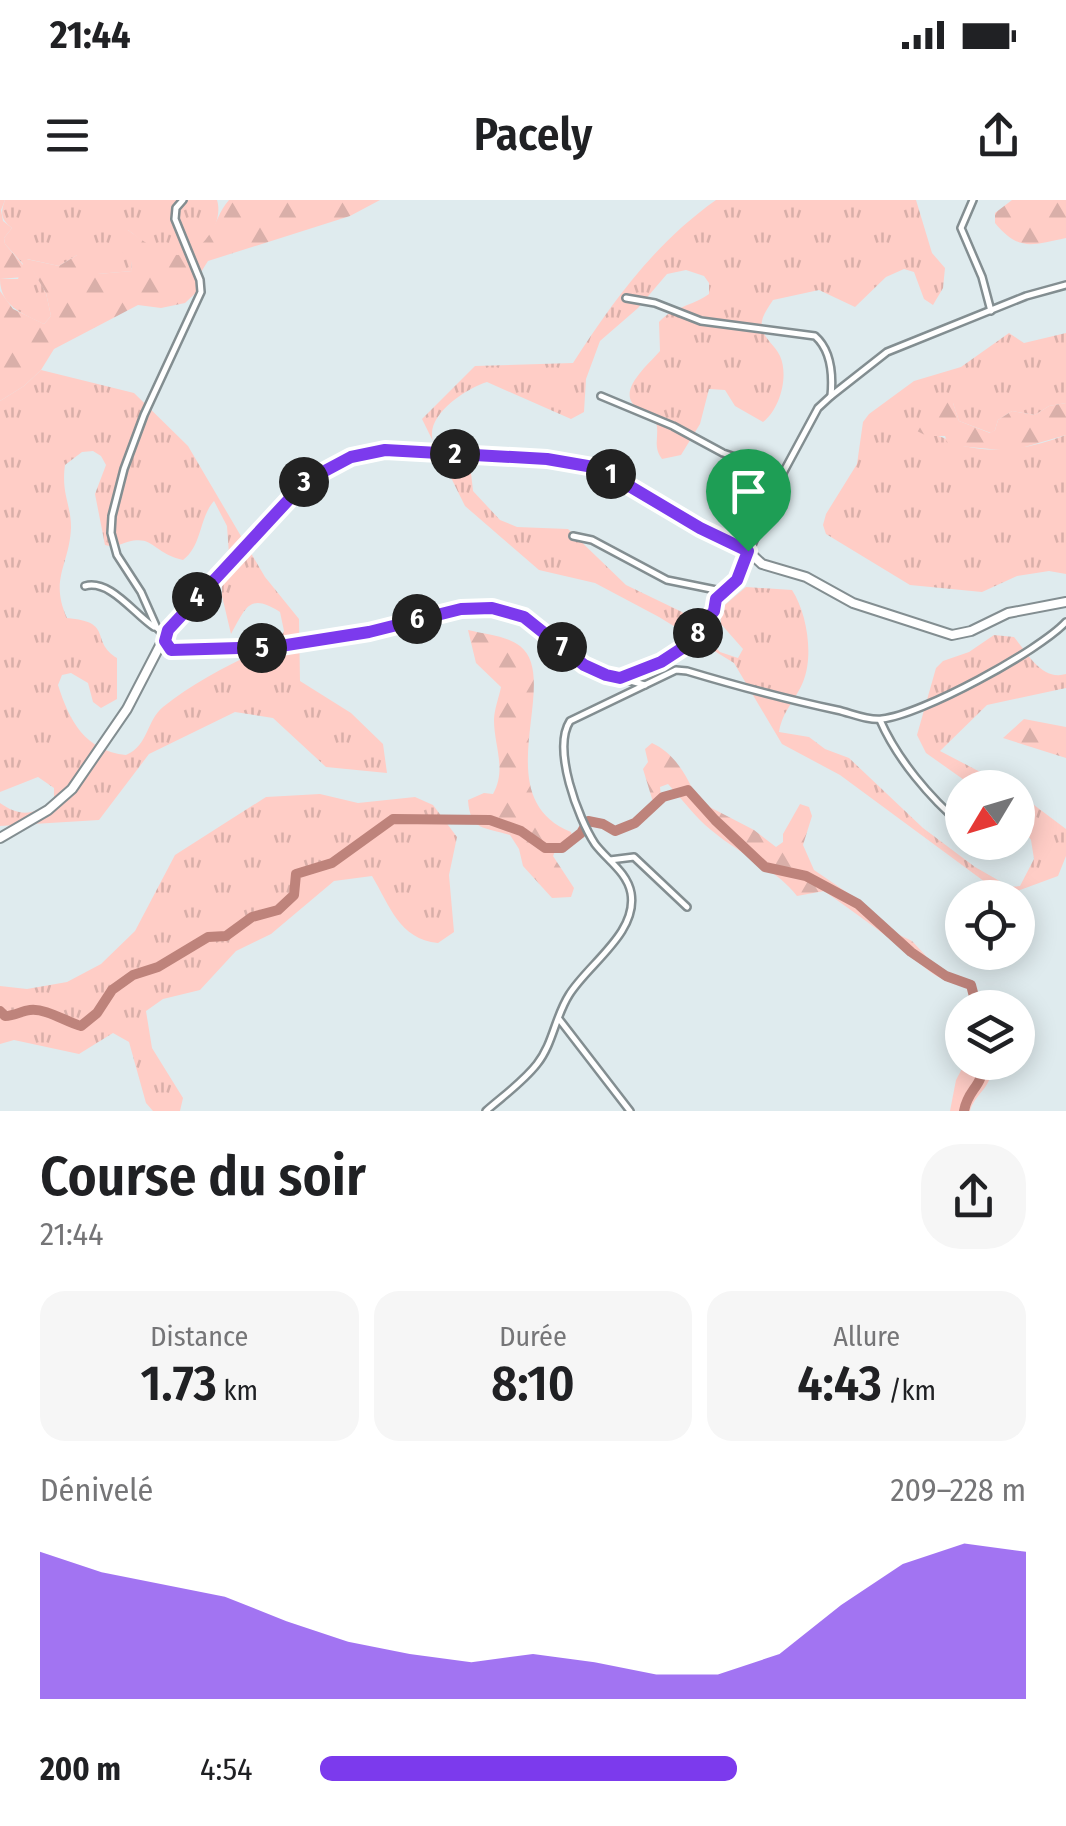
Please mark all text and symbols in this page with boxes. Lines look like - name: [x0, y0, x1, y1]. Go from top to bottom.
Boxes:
- text: 21:44: [50, 12, 131, 58]
- icon: menu: [40, 108, 95, 163]
- text: Pacely: [474, 108, 592, 162]
- icon: share: [971, 108, 1026, 163]
- pin: 2: [430, 429, 480, 479]
- text: 2: [449, 437, 461, 470]
- pin: 1: [586, 449, 636, 499]
- pin: [706, 449, 791, 552]
- pin: 3: [279, 457, 329, 507]
- text: 1: [605, 457, 617, 490]
- icon: arrive: [721, 464, 776, 519]
- text: 3: [297, 465, 311, 498]
- pin: 4: [172, 572, 222, 622]
- text: 4: [190, 580, 204, 613]
- pin: 6: [392, 594, 442, 644]
- text: 6: [410, 602, 424, 635]
- pin: 8: [673, 608, 723, 658]
- text: 8: [691, 616, 705, 649]
- pin: 7: [537, 622, 587, 672]
- pin: 5: [237, 623, 287, 673]
- text: 7: [556, 630, 568, 663]
- text: 5: [255, 631, 269, 664]
- north arrow: [945, 770, 1035, 860]
- map controls: [945, 770, 1035, 1080]
- button: locate: [945, 880, 1035, 970]
- button: layers: [945, 990, 1035, 1080]
- text: Course du soir: [40, 1144, 366, 1210]
- button: share: [921, 1144, 1026, 1249]
- text: 21:44: [40, 1215, 104, 1253]
- text: Distance: [150, 1320, 248, 1353]
- text: Durée: [499, 1320, 567, 1353]
- text: Allure: [833, 1320, 900, 1353]
- text: 1.73: [141, 1353, 217, 1413]
- text: 8:10: [491, 1353, 575, 1413]
- text: 4:43: [797, 1353, 882, 1413]
- text: km: [217, 1374, 258, 1407]
- text: /km: [882, 1374, 936, 1407]
- text: Dénivelé: [40, 1471, 153, 1509]
- text: 209–228 m: [890, 1471, 1026, 1509]
- text: 200 m: [40, 1750, 121, 1788]
- text: 4:54: [200, 1750, 253, 1788]

